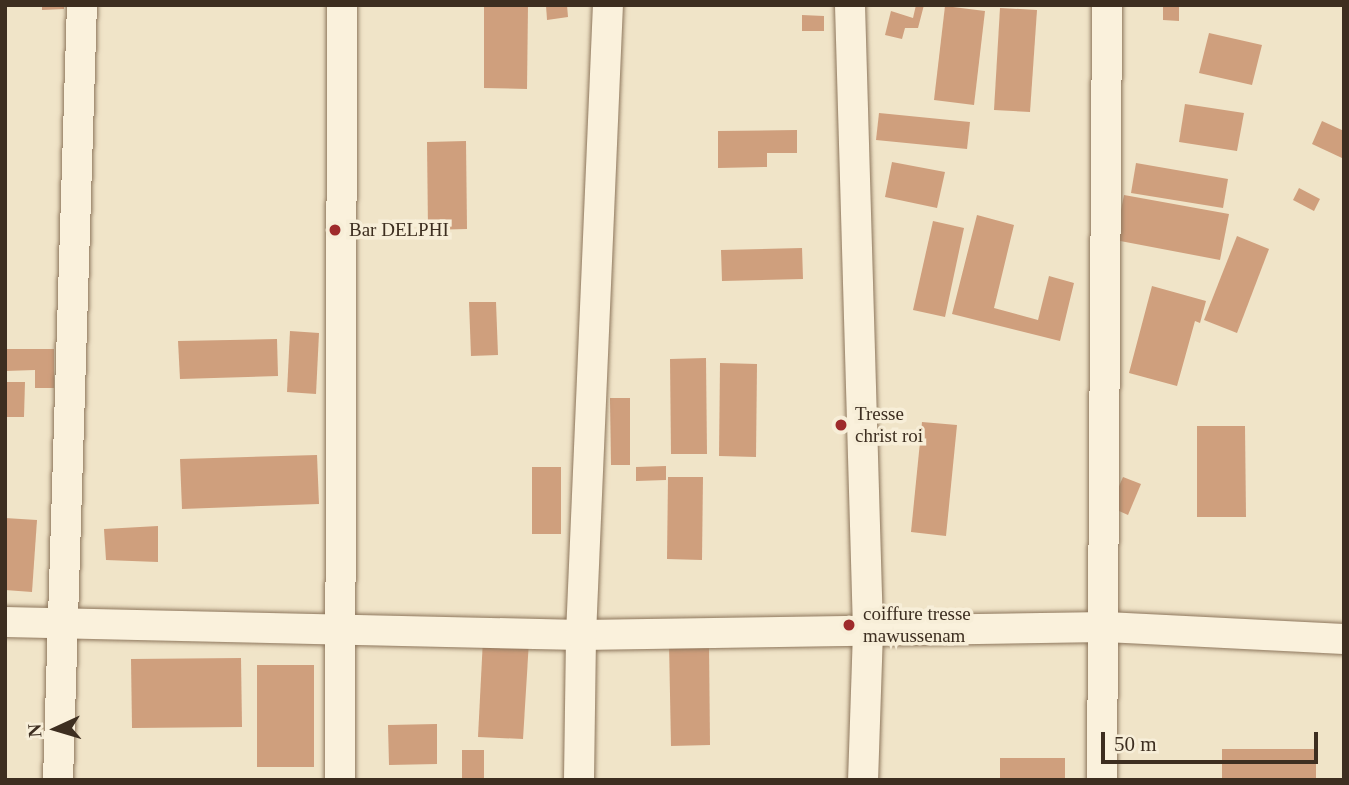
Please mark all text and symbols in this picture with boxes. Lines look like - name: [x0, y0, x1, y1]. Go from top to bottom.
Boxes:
- place label: Bar DELPHI: [349, 219, 449, 241]
- marker: Bar DELPHI: [327, 222, 343, 238]
- place label: Tresse christ roi: [855, 403, 923, 447]
- marker: Tresse christ roi: [833, 417, 849, 433]
- place label: coiffure tresse mawussenam: [863, 603, 971, 647]
- marker: coiffure tresse mawussenam: [841, 617, 857, 633]
- north arrow: [21, 694, 91, 764]
- scale bar: [1104, 718, 1321, 762]
- text: N: [24, 723, 46, 738]
- text: 50 m: [1114, 732, 1157, 756]

